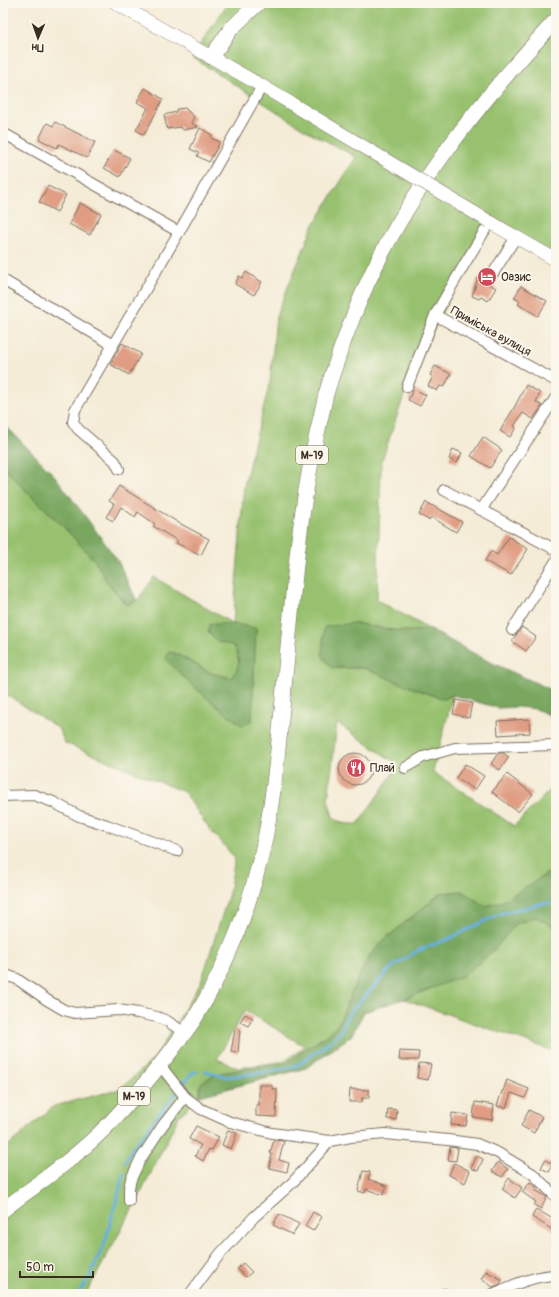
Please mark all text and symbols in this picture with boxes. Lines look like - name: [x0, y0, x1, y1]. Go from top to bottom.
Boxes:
- north arrow: [18, 18, 58, 58]
- text: Пн: [31, 41, 44, 54]
- hotel icon: Оазис: [476, 266, 498, 288]
- place label: Оазис: [501, 270, 531, 285]
- street label: Приміська вулиця: [448, 303, 534, 360]
- road number: М-19: [296, 446, 328, 464]
- restaurant icon: Плай: [345, 757, 367, 779]
- place label: Плай: [370, 761, 395, 776]
- road number: М-19: [118, 1087, 150, 1105]
- scale bar: [20, 1253, 93, 1279]
- text: 50 m: [26, 1260, 54, 1275]

